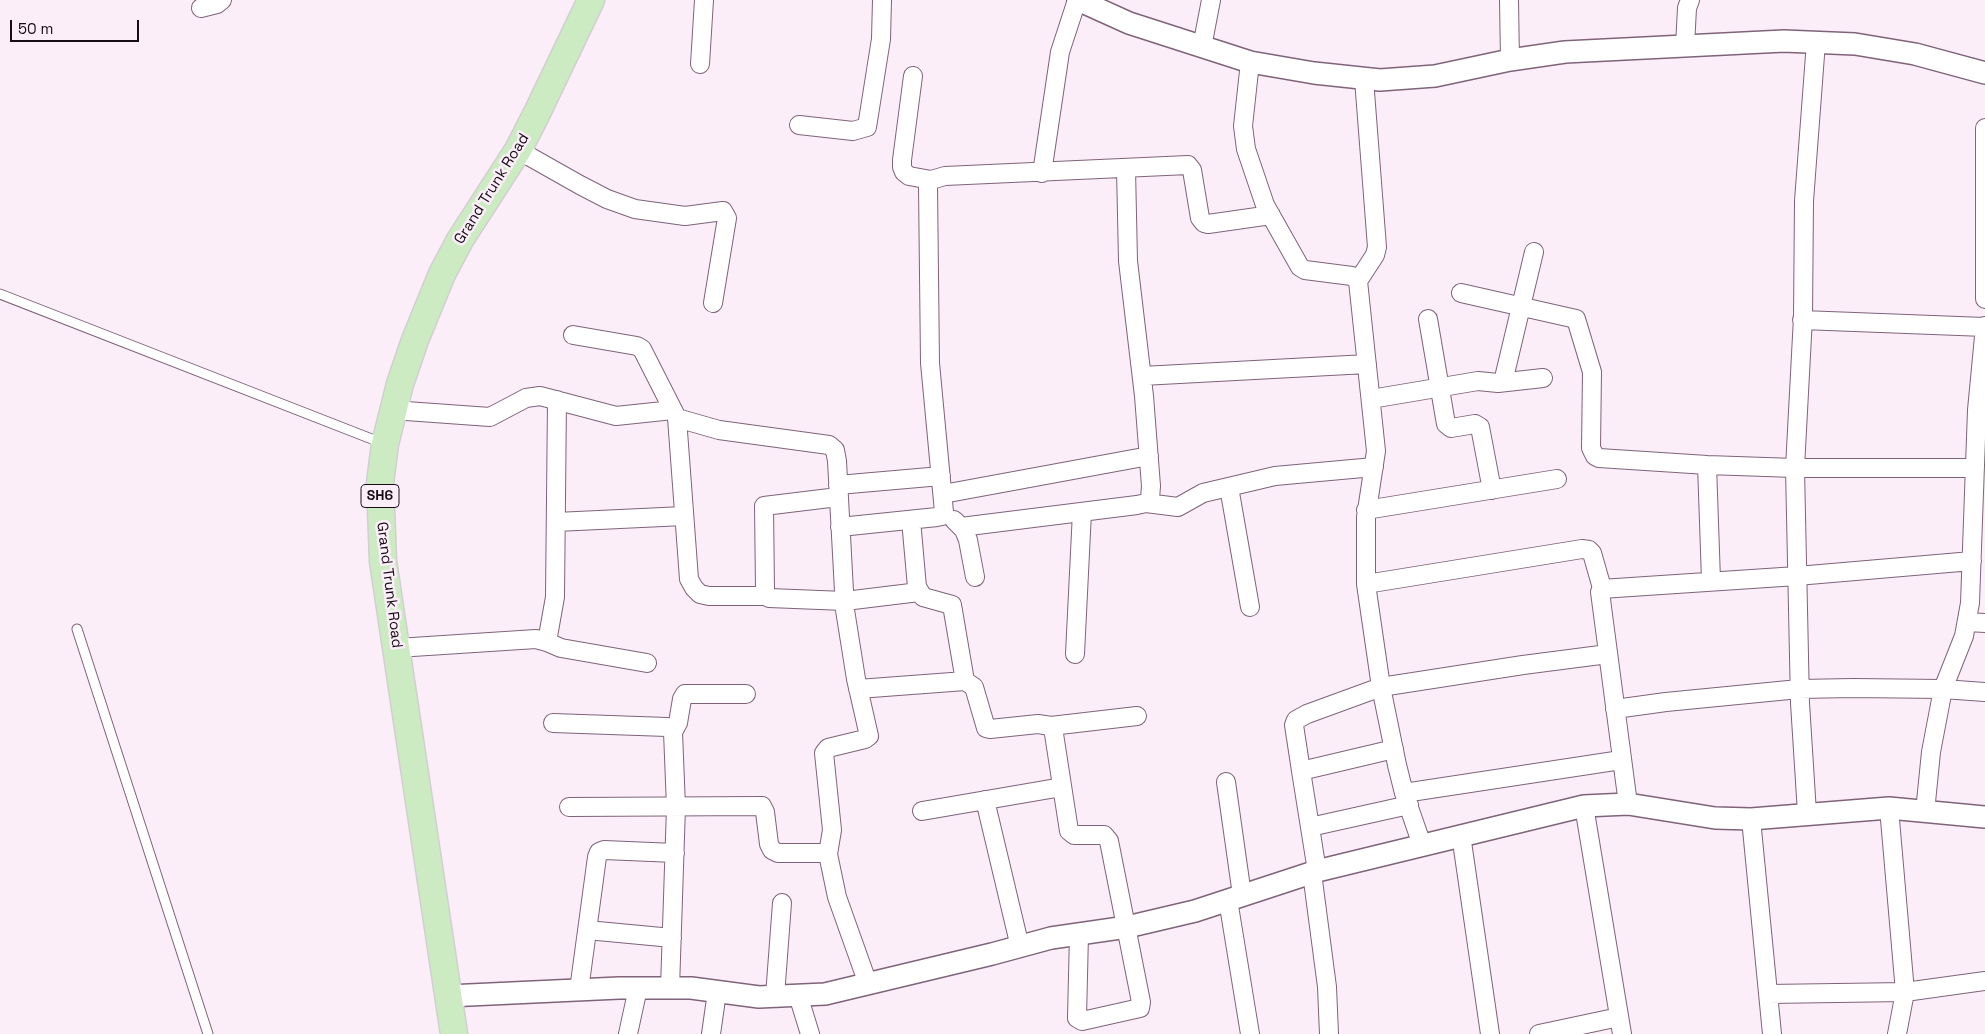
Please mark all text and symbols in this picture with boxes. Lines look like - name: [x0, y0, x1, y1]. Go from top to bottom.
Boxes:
- scale bar: [12, 10, 141, 42]
- text: 50 m: [18, 19, 53, 38]
- street label: Grand Trunk Road: [451, 130, 533, 248]
- road number: SH6: [361, 484, 399, 508]
- street label: Grand Trunk Road: [372, 521, 406, 649]

